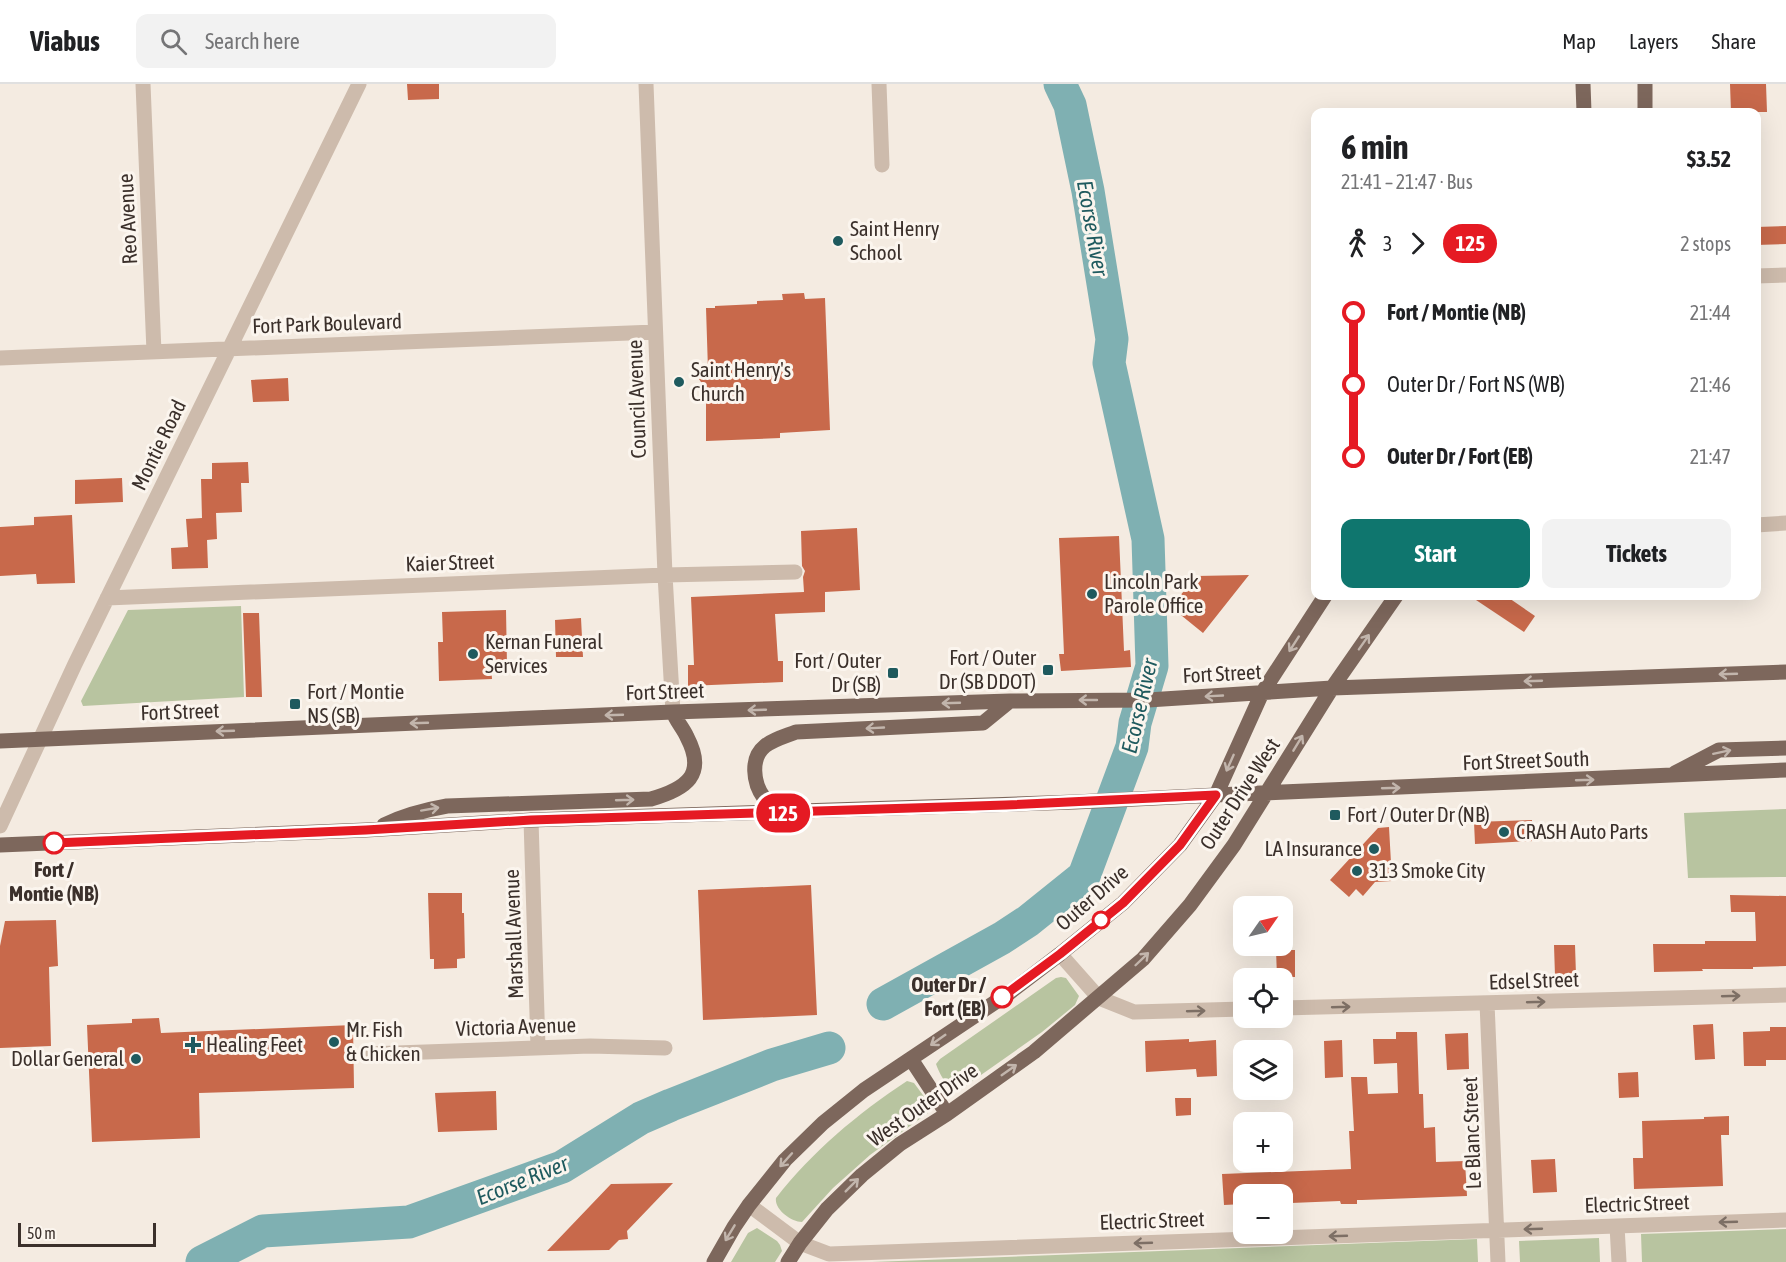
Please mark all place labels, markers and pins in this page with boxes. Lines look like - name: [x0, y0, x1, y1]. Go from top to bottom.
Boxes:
- place label: Saint Henry School: [850, 216, 940, 264]
- marker: Saint Henry School: [831, 234, 845, 248]
- place label: Saint Henry's Church: [691, 357, 791, 405]
- marker: Saint Henry's Church: [672, 375, 686, 389]
- place label: Lincoln Park Parole Office: [1104, 569, 1203, 617]
- marker: Lincoln Park Parole Office: [1085, 587, 1099, 601]
- place label: Kernan Funeral Services: [485, 629, 603, 677]
- place label: Fort / Outer Dr (SB DDOT): [939, 645, 1037, 693]
- marker: Kernan Funeral Services: [466, 647, 480, 661]
- place label: Fort / Outer Dr (SB): [794, 648, 882, 696]
- marker: Fort / Outer Dr (SB DDOT): [1041, 663, 1055, 677]
- marker: Fort / Outer Dr (SB): [886, 666, 900, 680]
- place label: Fort / Montie NS (SB): [307, 679, 404, 727]
- marker: Fort / Montie NS (SB): [288, 697, 302, 711]
- place label: Fort / Outer Dr (NB): [1347, 802, 1490, 826]
- marker: Fort / Outer Dr (NB): [1328, 808, 1342, 822]
- place label: CRASH Auto Parts: [1516, 819, 1648, 843]
- marker: CRASH Auto Parts: [1497, 825, 1511, 839]
- marker: Fort / Montie (NB): [43, 832, 65, 854]
- place label: LA Insurance: [1265, 836, 1362, 860]
- marker: LA Insurance: [1367, 842, 1381, 856]
- place label: Fort / Montie (NB): [9, 857, 99, 905]
- place label: 313 Smoke City: [1369, 858, 1486, 882]
- marker: 313 Smoke City: [1350, 864, 1364, 878]
- unlabelled marker: [1092, 911, 1110, 929]
- place label: Outer Dr / Fort (EB): [911, 972, 987, 1020]
- marker: Outer Dr / Fort (EB): [991, 986, 1013, 1008]
- place label: Mr. Fish & Chicken: [346, 1017, 421, 1065]
- place label: Healing Feet: [206, 1032, 303, 1056]
- marker: Mr. Fish & Chicken: [327, 1035, 341, 1049]
- marker: Healing Feet: [184, 1036, 202, 1054]
- place label: Dollar General: [11, 1046, 124, 1070]
- marker: Dollar General: [129, 1052, 143, 1066]

